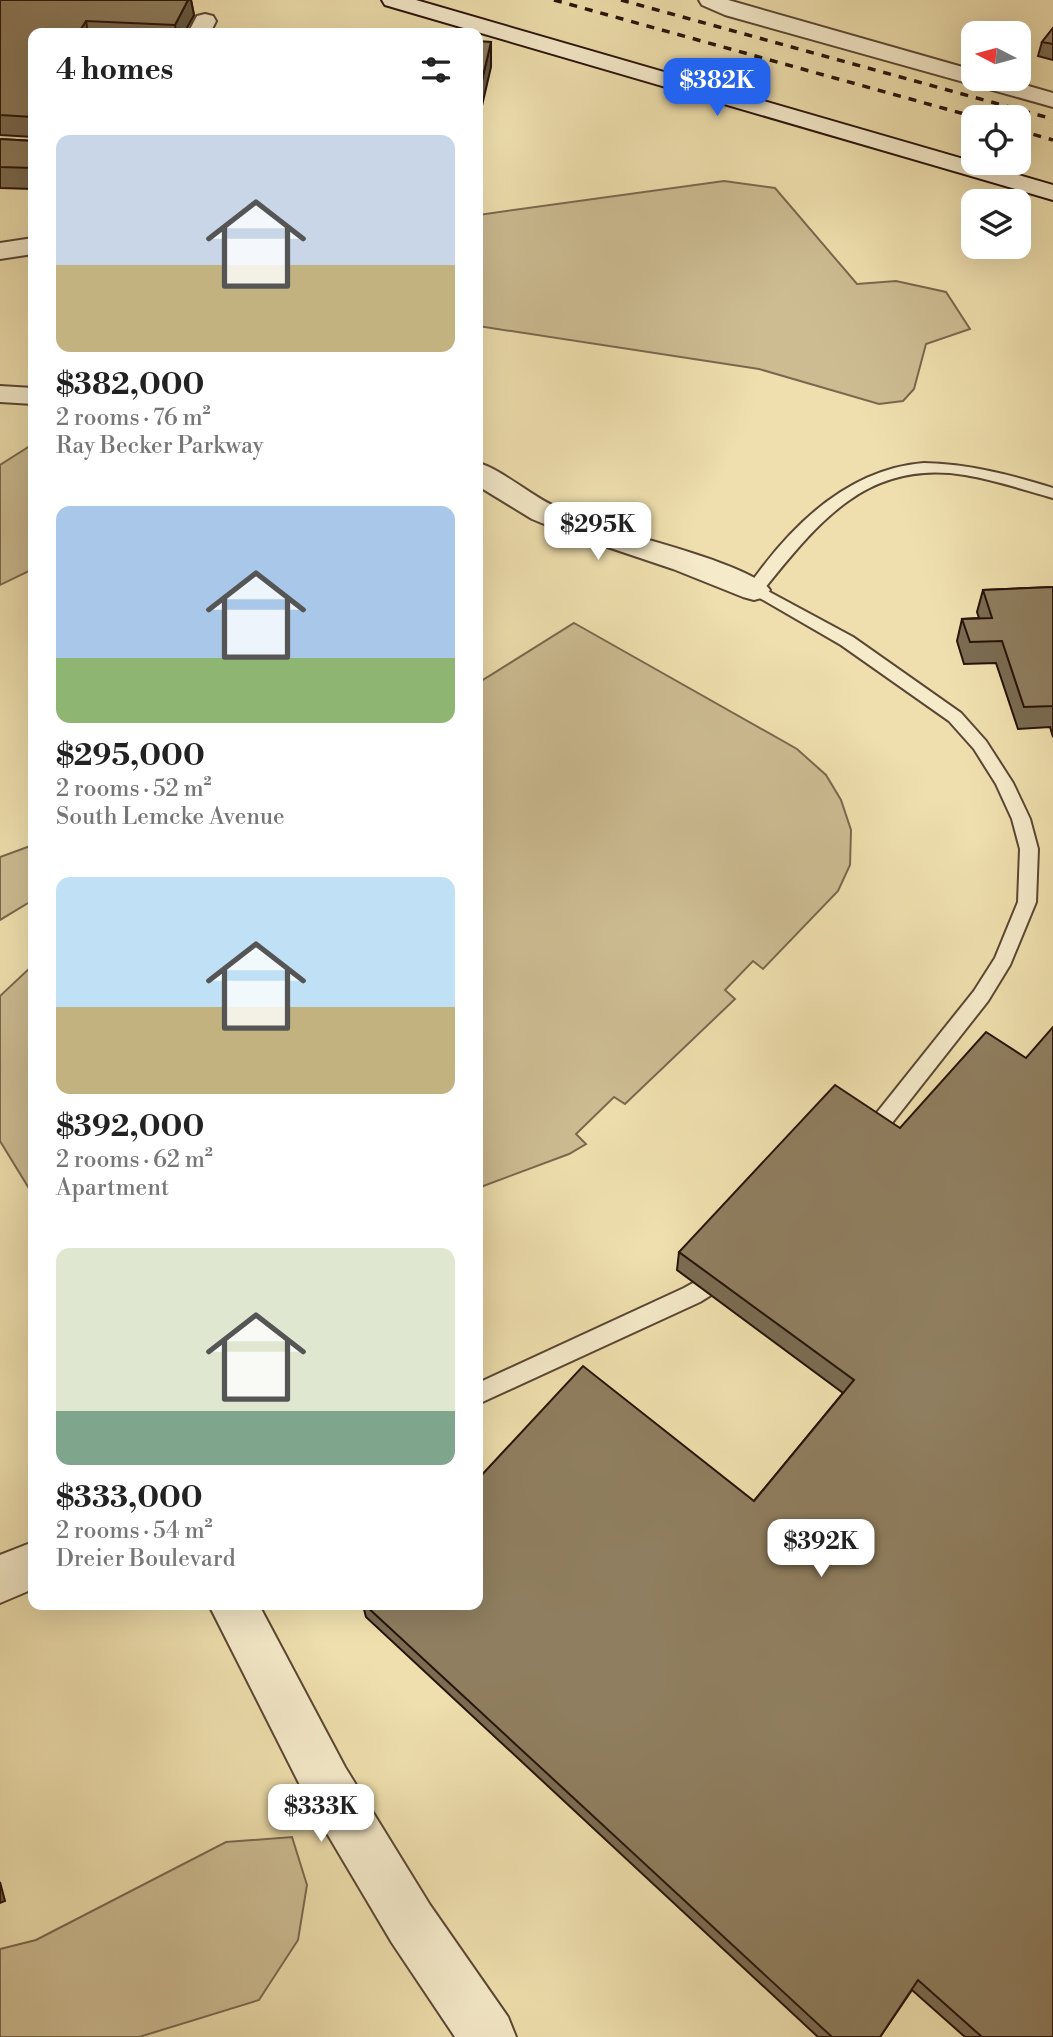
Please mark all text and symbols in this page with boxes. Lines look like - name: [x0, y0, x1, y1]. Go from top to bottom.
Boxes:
- north arrow: [961, 21, 1031, 91]
- map controls: [961, 21, 1031, 259]
- text: 4 homes: [56, 51, 173, 89]
- icon: filters: [417, 51, 455, 89]
- pin: $382K: [668, 58, 766, 118]
- text: $382K: [679, 67, 755, 95]
- button: locate: [961, 105, 1031, 175]
- icon: home: [193, 181, 319, 307]
- button: layers: [961, 189, 1031, 259]
- text: $382,000: [56, 366, 204, 404]
- text: 2 rooms · 76 m²: [56, 404, 211, 432]
- text: Ray Becker Parkway: [56, 432, 264, 460]
- pin: $295K: [549, 503, 647, 562]
- text: $295K: [560, 511, 636, 539]
- icon: home: [193, 552, 319, 678]
- text: $295,000: [56, 737, 205, 775]
- text: 2 rooms · 52 m²: [56, 775, 212, 803]
- text: South Lemcke Avenue: [56, 803, 285, 831]
- icon: home: [193, 923, 319, 1049]
- text: $392,000: [56, 1108, 204, 1146]
- text: 2 rooms · 62 m²: [56, 1146, 213, 1174]
- text: Apartment: [56, 1174, 169, 1202]
- icon: home: [193, 1294, 319, 1420]
- text: $333,000: [56, 1479, 203, 1517]
- text: 2 rooms · 54 m²: [56, 1517, 213, 1545]
- pin: $392K: [772, 1520, 870, 1579]
- text: $392K: [783, 1528, 859, 1556]
- text: Dreier Boulevard: [56, 1545, 235, 1573]
- pin: $333K: [272, 1784, 370, 1844]
- text: $333K: [284, 1793, 358, 1821]

